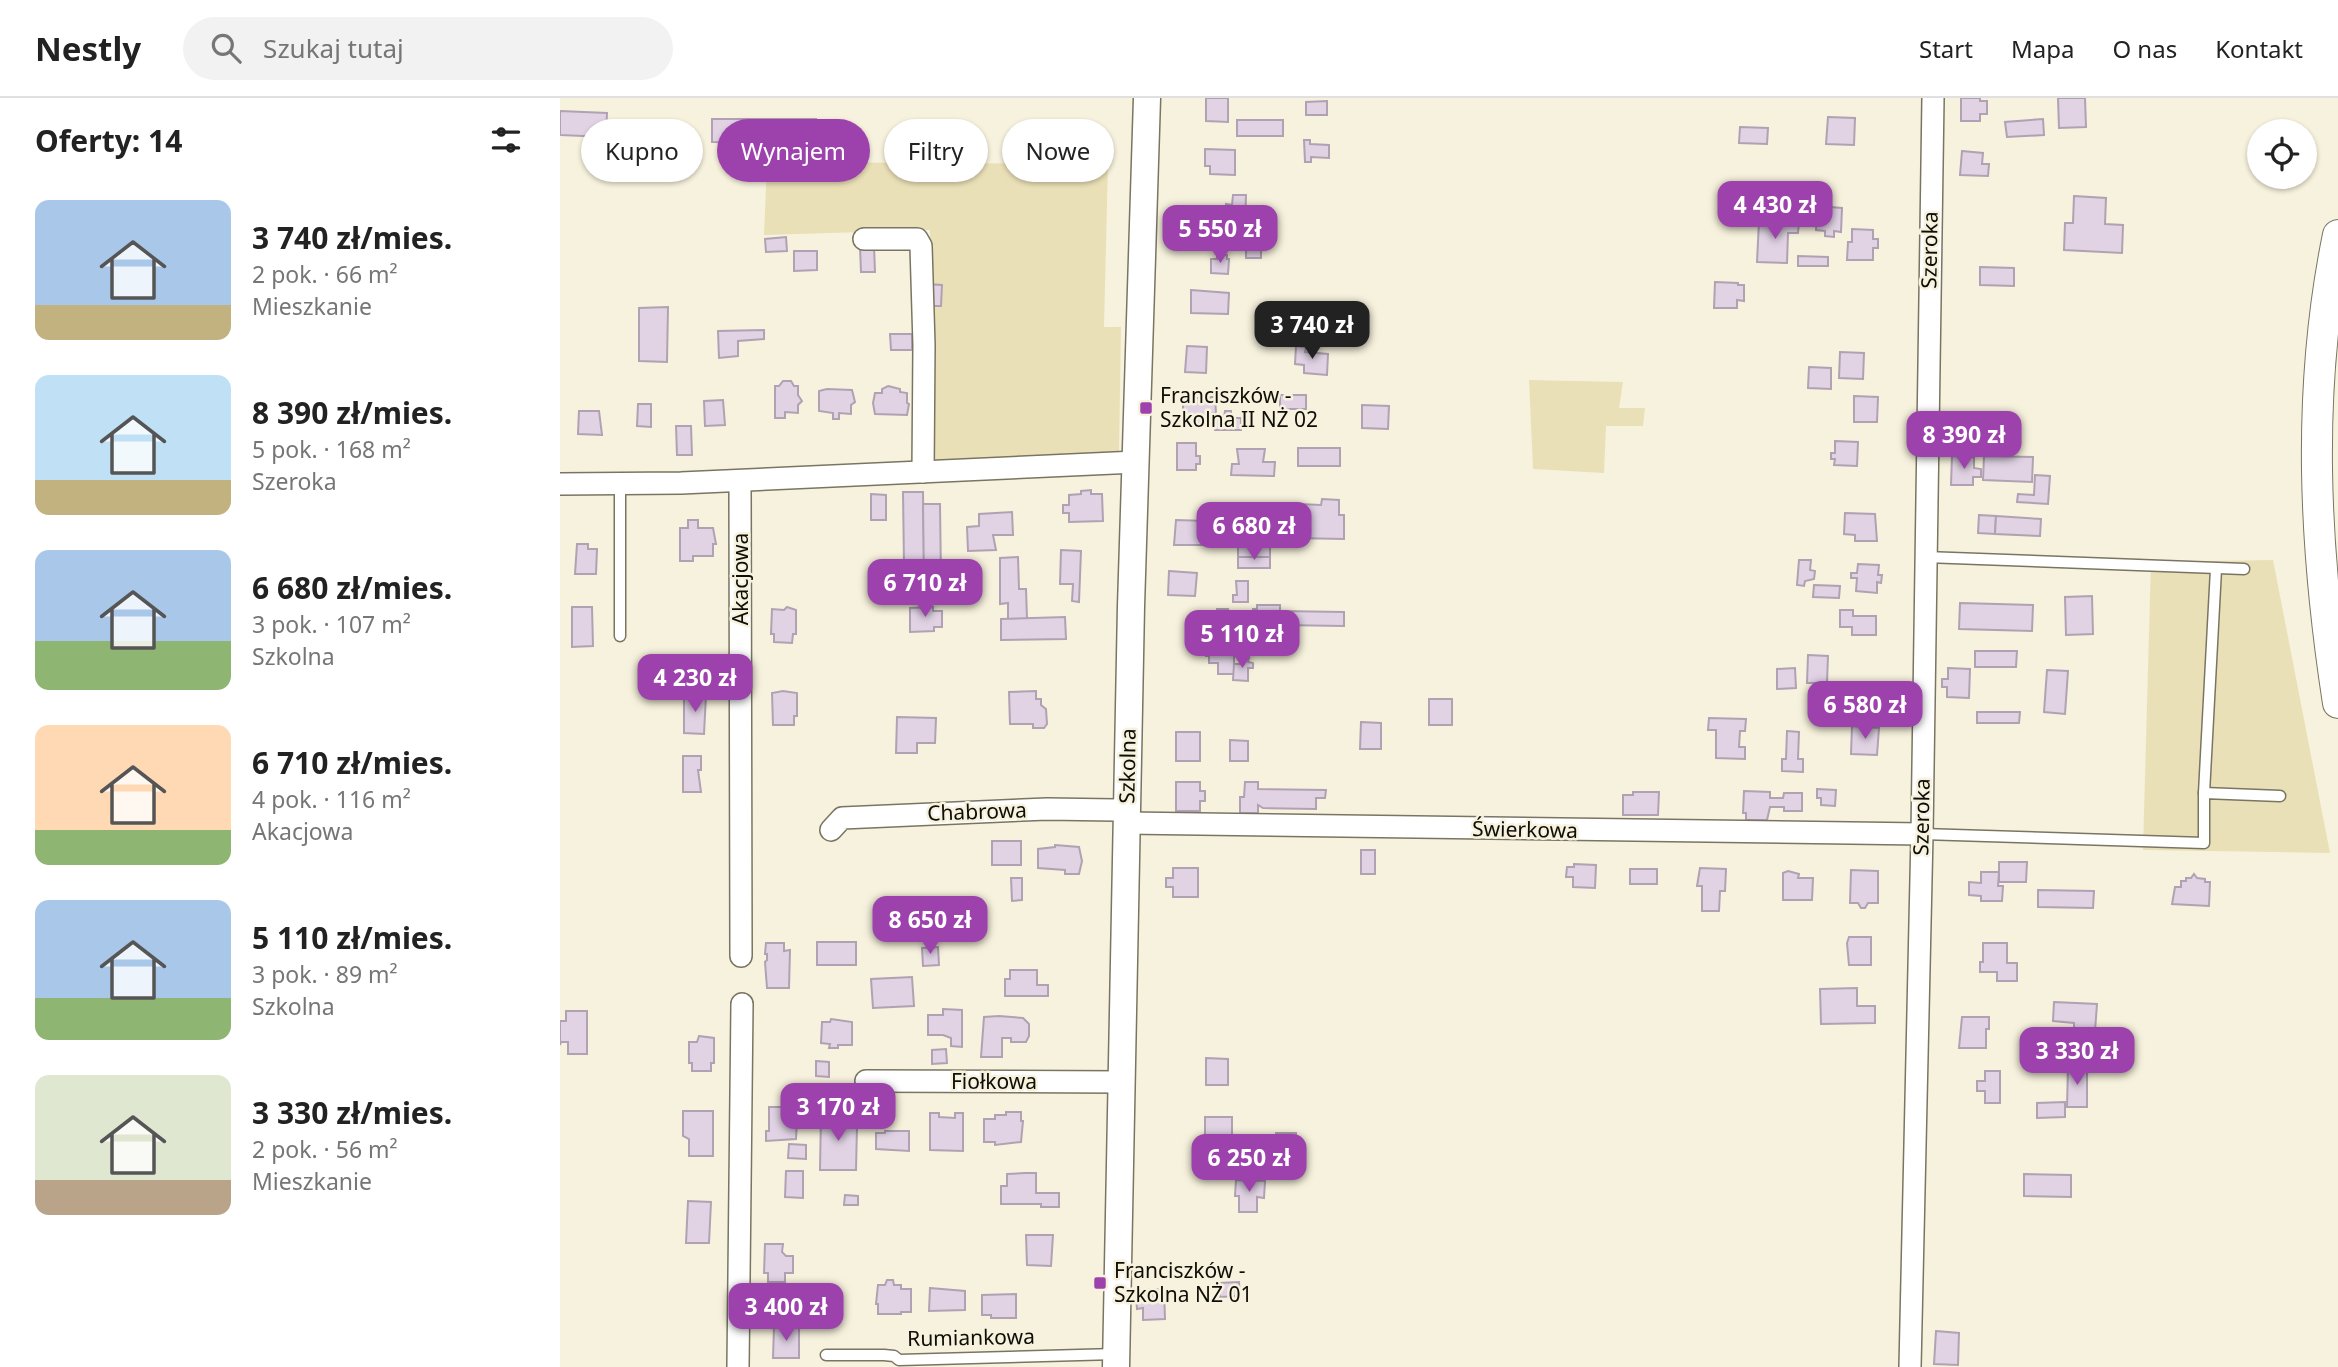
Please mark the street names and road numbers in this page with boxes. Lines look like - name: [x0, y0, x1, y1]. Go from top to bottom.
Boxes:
- street label: Szeroka: [1914, 211, 1944, 289]
- street label: Akacjowa: [726, 533, 754, 625]
- street label: Szkolna: [1112, 728, 1142, 804]
- street label: Szeroka: [1906, 778, 1936, 856]
- street label: Chabrowa: [927, 795, 1027, 827]
- street label: Świerkowa: [1472, 814, 1578, 844]
- street label: Fiołkowa: [951, 1067, 1037, 1095]
- street label: Rumiankowa: [907, 1322, 1035, 1352]

